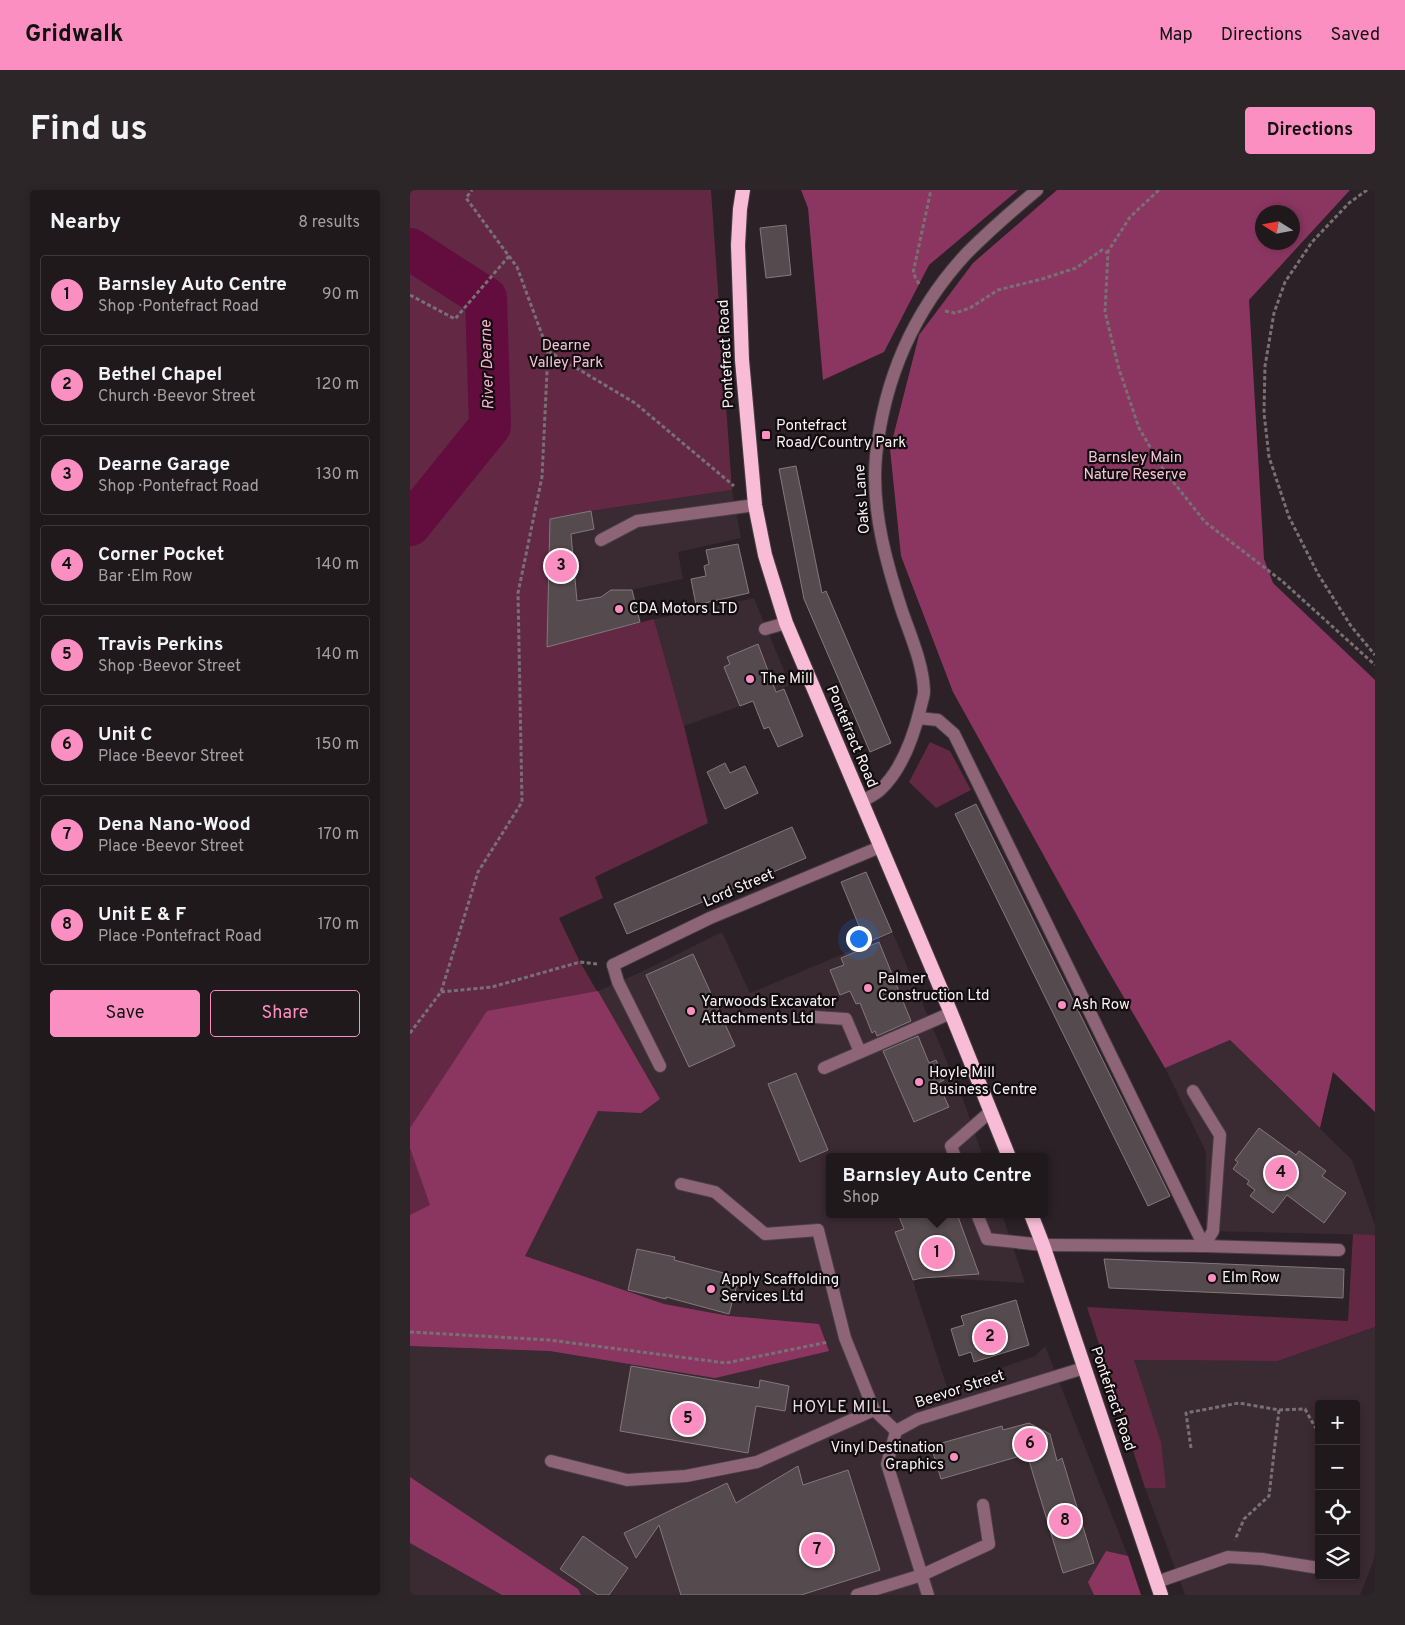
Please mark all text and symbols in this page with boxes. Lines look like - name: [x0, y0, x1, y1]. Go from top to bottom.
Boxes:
- text: Gridwalk: [25, 20, 123, 50]
- text: Map: [1159, 24, 1193, 47]
- text: Directions: [1221, 24, 1303, 47]
- text: Saved: [1331, 24, 1380, 47]
- button: Directions: [1245, 107, 1375, 154]
- text: Find us: [30, 108, 148, 152]
- north arrow: [1255, 205, 1300, 250]
- text: Nearby: [50, 209, 121, 236]
- text: 8 results: [298, 213, 360, 233]
- text: Barnsley Auto Centre: [98, 273, 287, 297]
- text: 1: [64, 285, 70, 305]
- text: 90 m: [322, 285, 359, 305]
- text: Shop · Pontefract Road: [98, 297, 259, 317]
- street label: Pontefract Road: [715, 299, 739, 409]
- water label: River Dearne: [476, 319, 500, 410]
- park label: Dearne Valley Park: [529, 337, 603, 373]
- text: Bethel Chapel: [98, 363, 222, 387]
- text: 2: [62, 375, 72, 395]
- text: 120 m: [316, 375, 359, 395]
- text: Church · Beevor Street: [98, 387, 256, 407]
- place label: Pontefract Road/Country Park: [776, 417, 906, 453]
- marker: Pontefract Road/Country Park: [760, 429, 772, 441]
- park label: Barnsley Main Nature Reserve: [1083, 449, 1187, 485]
- text: Dearne Garage: [98, 453, 230, 477]
- street label: Oaks Lane: [851, 463, 875, 535]
- text: 3: [62, 465, 72, 485]
- text: 130 m: [316, 465, 359, 485]
- text: Shop · Pontefract Road: [98, 477, 259, 497]
- text: Corner Pocket: [98, 543, 224, 567]
- pin: 3: [545, 547, 577, 585]
- text: 4: [62, 555, 72, 575]
- text: 140 m: [316, 555, 359, 575]
- text: Bar · Elm Row: [98, 567, 193, 587]
- place label: CDA Motors LTD: [629, 600, 738, 619]
- marker: CDA Motors LTD: [613, 603, 625, 615]
- text: Travis Perkins: [98, 633, 223, 657]
- text: 5: [62, 645, 72, 665]
- text: 140 m: [316, 645, 359, 665]
- text: Shop · Beevor Street: [98, 657, 241, 677]
- place label: The Mill: [760, 670, 813, 689]
- marker: The Mill: [744, 673, 756, 685]
- street label: Pontefract Road: [821, 683, 881, 791]
- text: Unit C: [98, 723, 153, 747]
- text: 6: [62, 735, 72, 755]
- text: 150 m: [316, 735, 359, 755]
- text: Place · Beevor Street: [98, 747, 244, 767]
- text: Dena Nano-Wood: [98, 813, 251, 837]
- text: 7: [63, 825, 71, 845]
- text: 170 m: [318, 825, 359, 845]
- text: Place · Beevor Street: [98, 837, 244, 857]
- street label: Lord Street: [701, 866, 777, 912]
- text: Unit E & F: [98, 903, 186, 927]
- text: 8: [62, 915, 72, 935]
- text: 170 m: [318, 915, 359, 935]
- your location: [846, 926, 872, 952]
- text: Place · Pontefract Road: [98, 927, 262, 947]
- place label: Palmer Construction Ltd: [878, 970, 990, 1006]
- marker: Palmer Construction Ltd: [862, 982, 874, 994]
- button: Save: [50, 990, 200, 1037]
- button: Share: [210, 990, 360, 1037]
- place label: Yarwoods Excavator Attachments Ltd: [701, 993, 837, 1029]
- place label: Ash Row: [1072, 996, 1130, 1015]
- marker: Ash Row: [1056, 999, 1068, 1011]
- marker: Yarwoods Excavator Attachments Ltd: [685, 1005, 697, 1017]
- place label: Hoyle Mill Business Centre: [929, 1064, 1037, 1100]
- marker: Hoyle Mill Business Centre: [913, 1076, 925, 1088]
- popup: [826, 1153, 1048, 1218]
- pin: 4: [1265, 1154, 1297, 1192]
- text: Barnsley Auto Centre: [843, 1164, 1031, 1188]
- text: Shop: [843, 1188, 879, 1208]
- pin: 1: [921, 1234, 953, 1272]
- place label: Elm Row: [1222, 1269, 1280, 1288]
- place label: Apply Scaffolding Services Ltd: [721, 1271, 839, 1307]
- marker: Elm Row: [1206, 1272, 1218, 1284]
- marker: Apply Scaffolding Services Ltd: [705, 1283, 717, 1295]
- pin: 2: [974, 1318, 1006, 1356]
- street label: Pontefract Road: [1085, 1344, 1139, 1454]
- street label: Beevor Street: [913, 1367, 1007, 1413]
- district label: HOYLE MILL: [792, 1398, 892, 1418]
- pin: 5: [672, 1400, 704, 1438]
- map controls: [1315, 1400, 1360, 1580]
- button: +: [1315, 1400, 1360, 1445]
- pin: 6: [1014, 1425, 1046, 1463]
- place label: Vinyl Destination Graphics: [830, 1439, 944, 1475]
- button: −: [1315, 1445, 1360, 1490]
- marker: Vinyl Destination Graphics: [948, 1451, 960, 1463]
- button: locate: [1315, 1490, 1360, 1535]
- pin: 8: [1049, 1502, 1081, 1540]
- pin: 7: [801, 1531, 833, 1569]
- button: layers: [1315, 1535, 1360, 1580]

